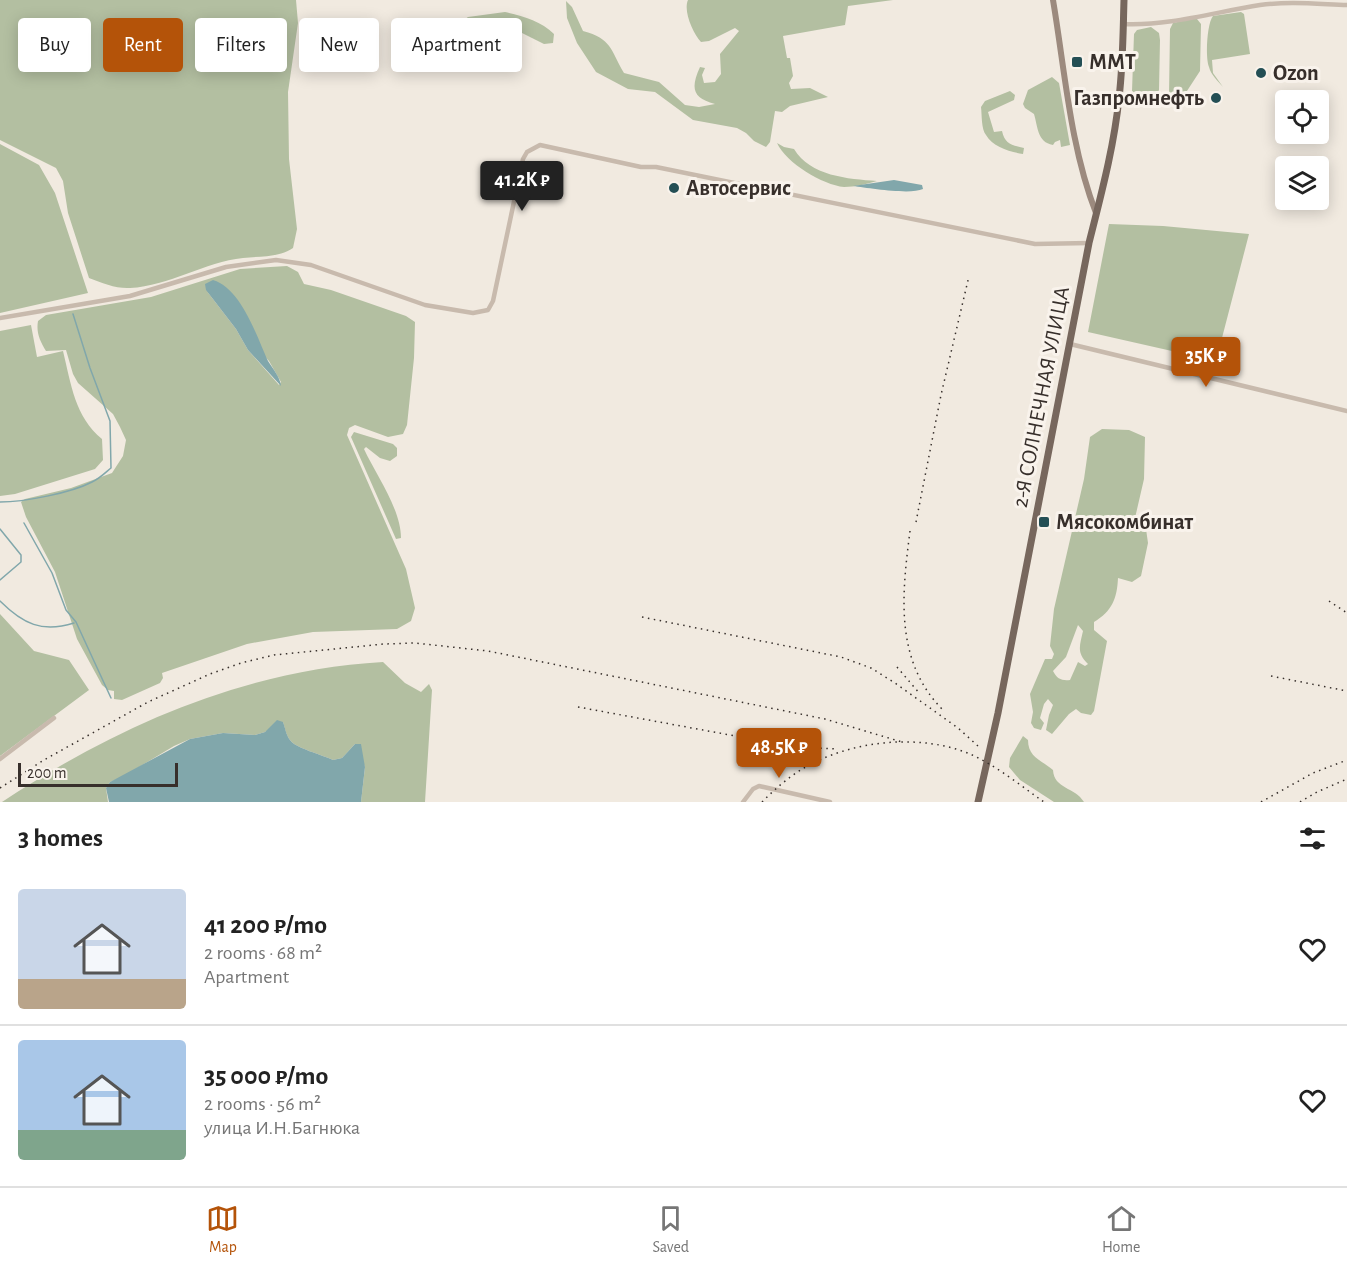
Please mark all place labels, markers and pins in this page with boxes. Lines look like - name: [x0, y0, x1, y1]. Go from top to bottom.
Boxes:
- place label: ММТ: [1089, 51, 1136, 73]
- marker: ММТ: [1070, 55, 1084, 69]
- place label: Ozon: [1273, 62, 1319, 84]
- marker: Ozon: [1254, 66, 1268, 80]
- place label: Газпромнефть: [1073, 87, 1205, 109]
- marker: Газпромнефть: [1209, 91, 1223, 105]
- pin: 41.2K ₽: [467, 161, 577, 212]
- place label: Автосервис: [686, 177, 791, 199]
- marker: Автосервис: [667, 181, 681, 195]
- pin: 35K ₽: [1164, 337, 1248, 388]
- place label: Мясокомбинат: [1056, 511, 1194, 533]
- marker: Мясокомбинат: [1037, 515, 1051, 529]
- pin: 48.5K ₽: [724, 728, 834, 779]

